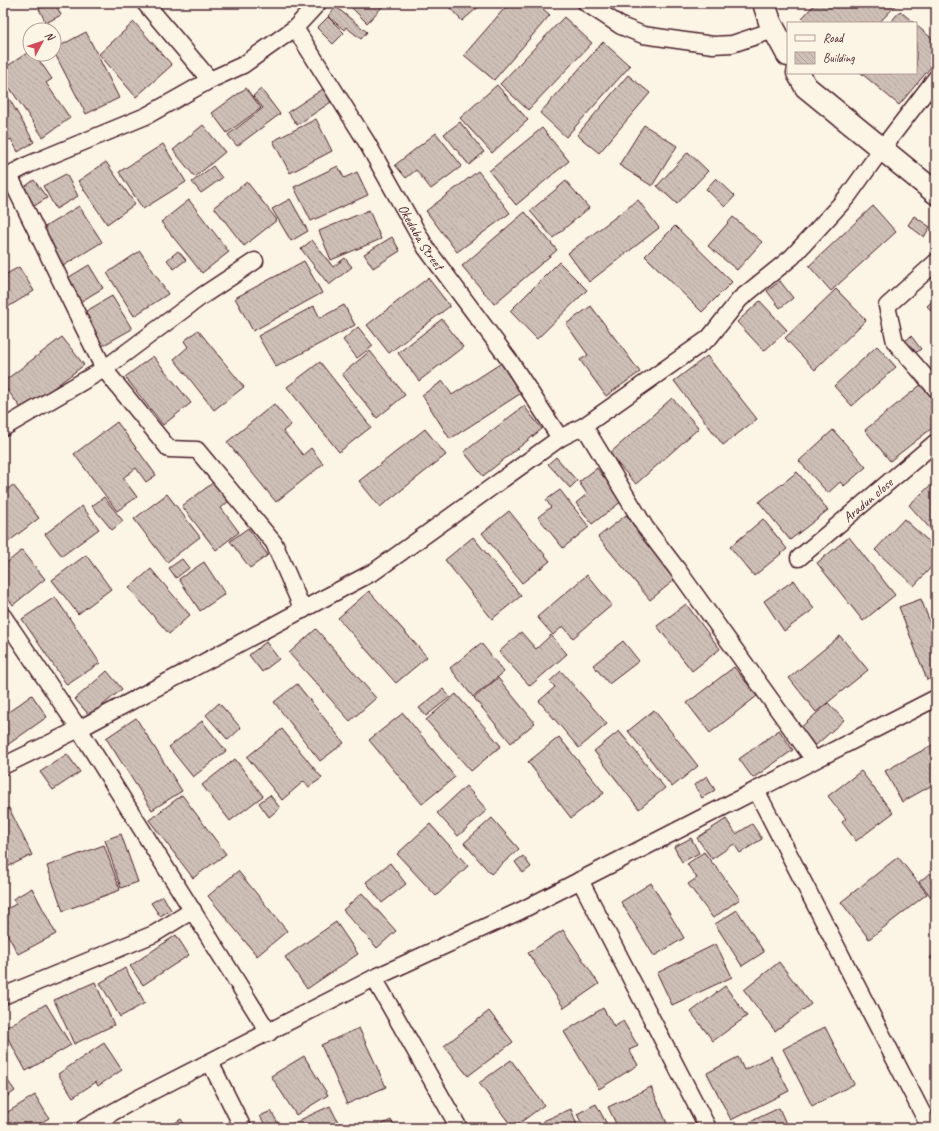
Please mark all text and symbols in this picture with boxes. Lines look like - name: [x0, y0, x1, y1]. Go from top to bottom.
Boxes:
- north arrow: [22, 22, 62, 62]
- legend: [787, 22, 917, 74]
- text: N: [42, 28, 59, 44]
- text: Road: [823, 30, 845, 46]
- text: Building: [823, 50, 855, 66]
- street label: Okedaba Street: [394, 201, 449, 275]
- street label: Aradun close: [840, 473, 898, 526]

